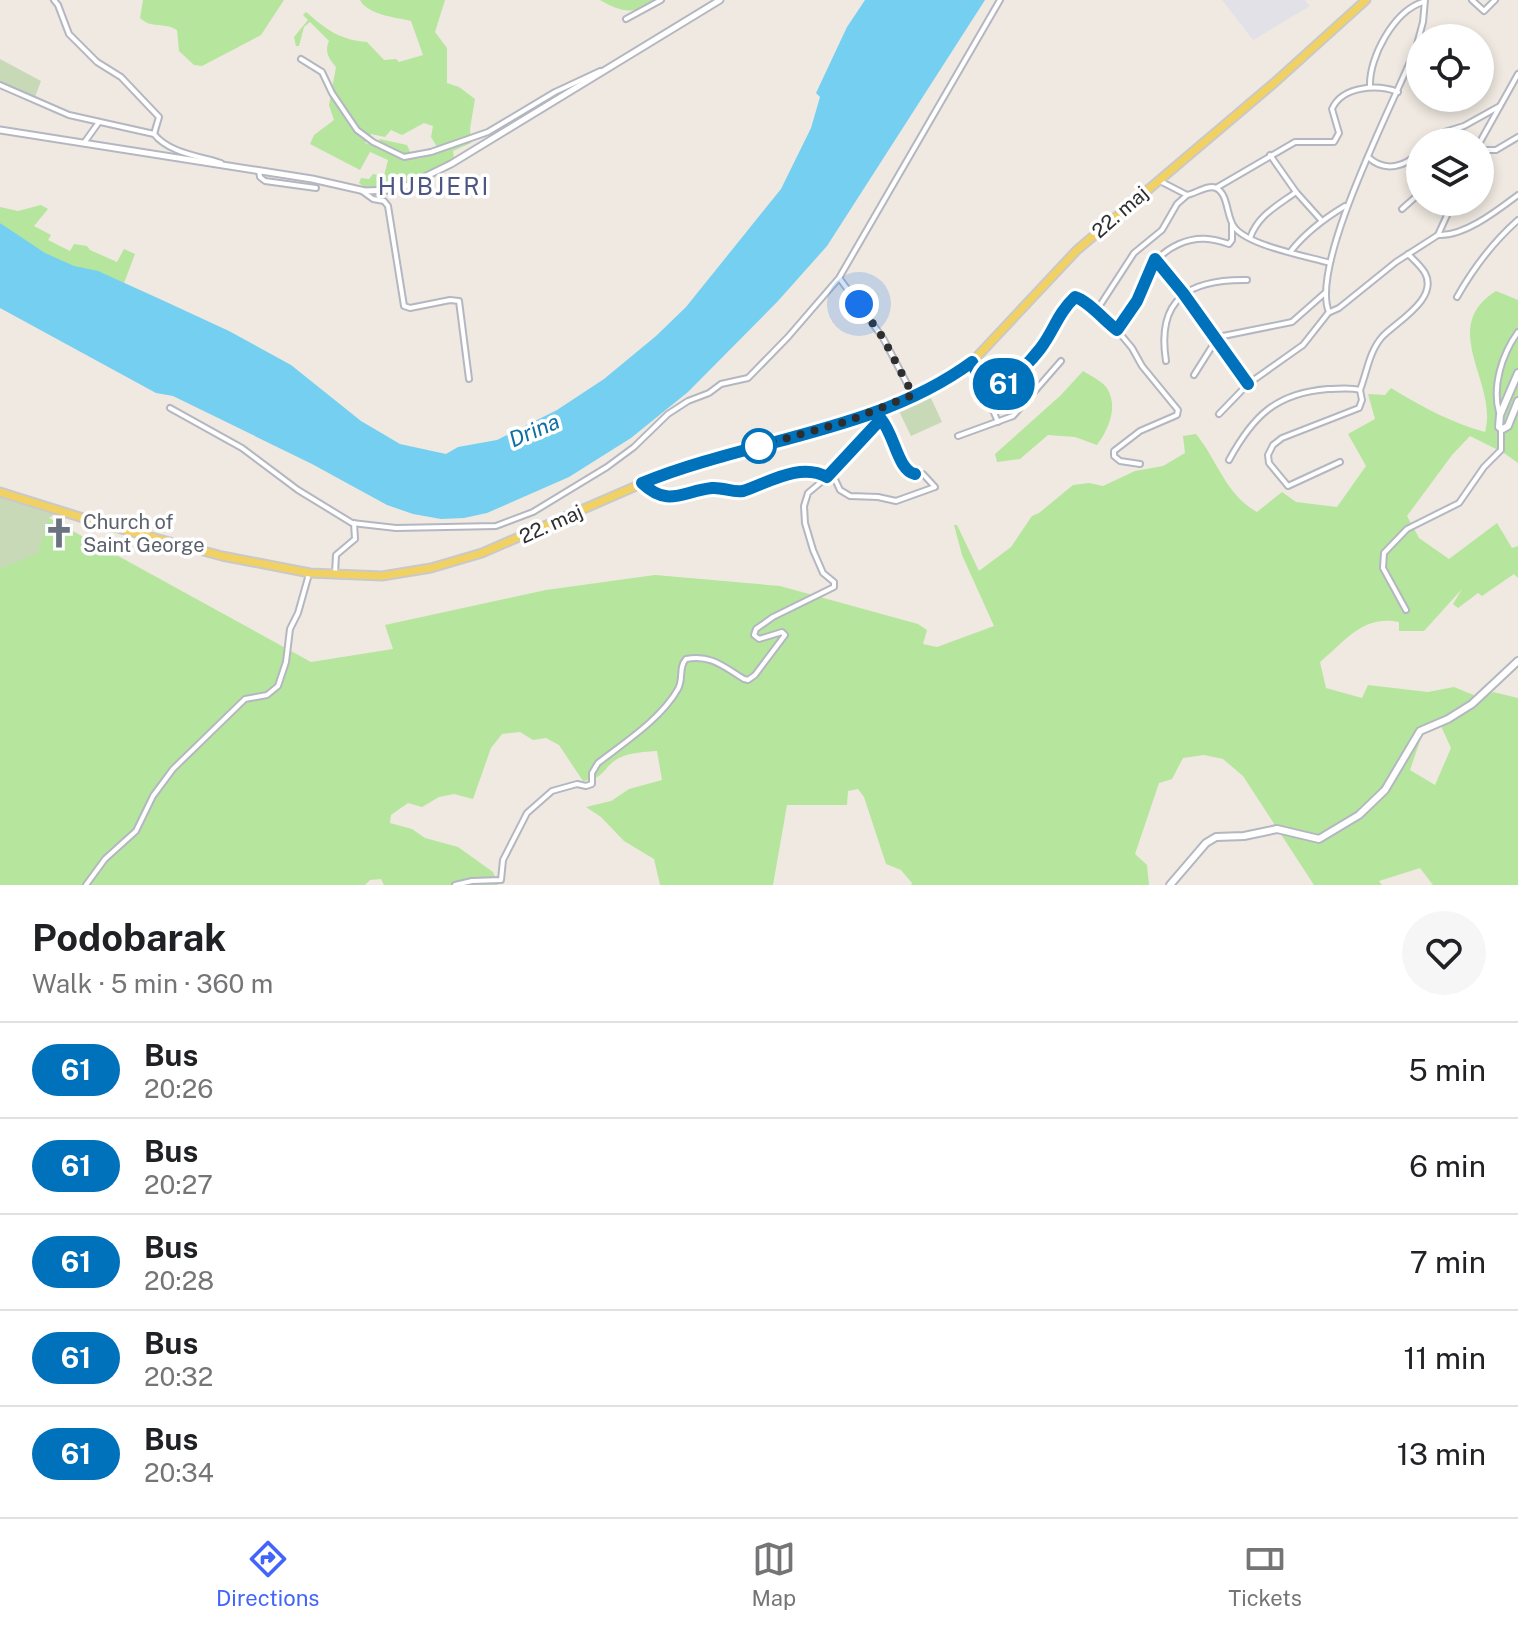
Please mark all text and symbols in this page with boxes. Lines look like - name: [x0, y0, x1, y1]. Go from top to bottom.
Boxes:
- map controls: [1406, 24, 1494, 216]
- button: locate: [1406, 24, 1494, 112]
- button: layers: [1406, 128, 1494, 216]
- district label: HUBJERI: [378, 172, 490, 200]
- street label: 22. maj: [1087, 181, 1153, 243]
- your location: [839, 284, 879, 324]
- line badge: 61: [968, 358, 1040, 410]
- text: 61: [989, 367, 1019, 400]
- water label: Drina: [505, 408, 563, 452]
- unlabelled marker: [742, 429, 776, 463]
- street label: 22. maj: [516, 499, 586, 549]
- place label: Church of Saint George: [83, 510, 204, 557]
- church icon: Church of Saint George: [42, 516, 76, 550]
- button: heart: [1402, 911, 1486, 995]
- text: Podobarak: [32, 915, 226, 960]
- text: Walk · 5 min · 360 m: [32, 968, 273, 999]
- text: Bus: [144, 1037, 198, 1073]
- text: 5 min: [1409, 1052, 1486, 1088]
- text: 61: [61, 1053, 91, 1086]
- text: 20:26: [144, 1073, 213, 1104]
- text: Bus: [144, 1133, 198, 1169]
- text: 6 min: [1409, 1148, 1486, 1184]
- text: 61: [61, 1149, 91, 1182]
- text: 20:27: [144, 1169, 213, 1200]
- text: Bus: [144, 1229, 198, 1265]
- text: 7 min: [1410, 1244, 1486, 1280]
- text: 61: [61, 1245, 91, 1278]
- text: 20:28: [144, 1265, 214, 1296]
- text: Bus: [144, 1325, 198, 1361]
- text: 11 min: [1403, 1340, 1486, 1376]
- text: 61: [61, 1341, 91, 1374]
- text: 20:32: [144, 1361, 213, 1392]
- text: Bus: [144, 1421, 198, 1457]
- text: 13 min: [1397, 1436, 1486, 1472]
- text: 61: [61, 1437, 91, 1470]
- text: 20:34: [144, 1457, 214, 1488]
- tab: Directions: [216, 1537, 319, 1611]
- tab: Map: [751, 1537, 796, 1611]
- tab: Tickets: [1228, 1537, 1302, 1611]

